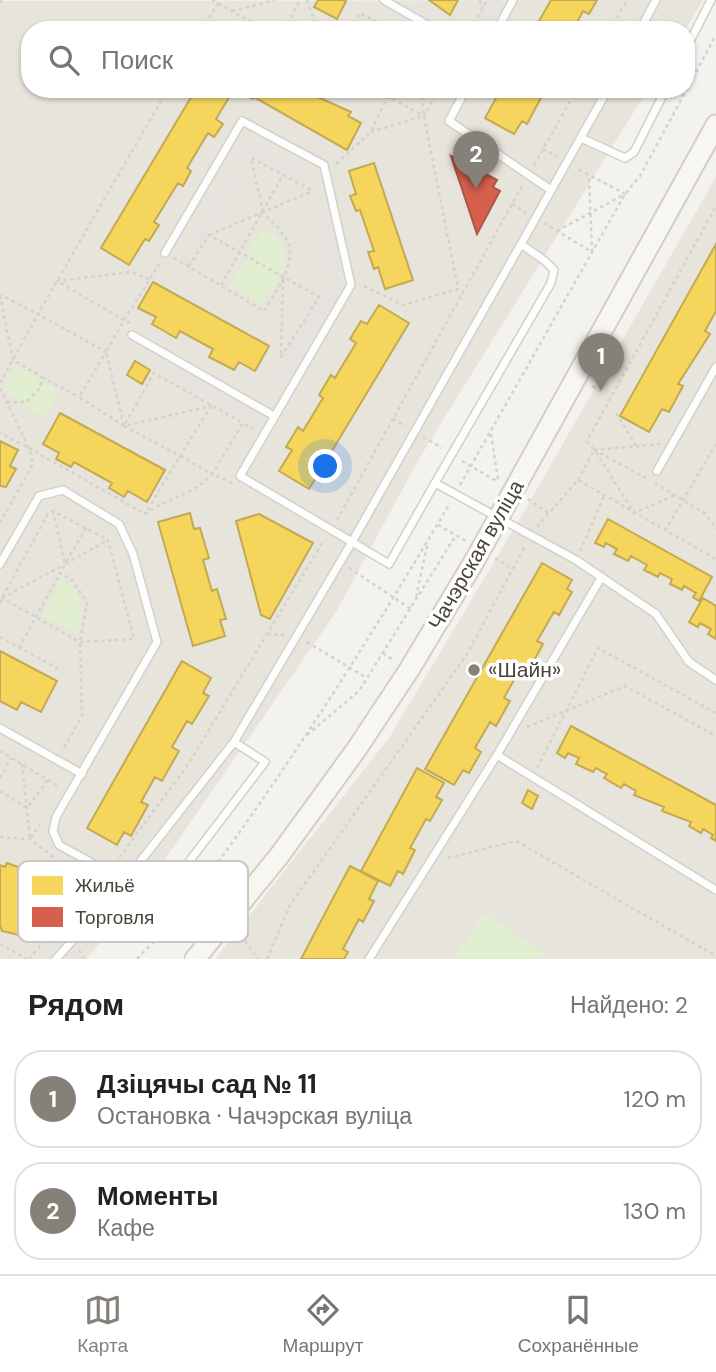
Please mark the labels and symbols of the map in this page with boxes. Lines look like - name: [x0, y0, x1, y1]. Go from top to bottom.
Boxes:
- pin: 2: [453, 131, 499, 189]
- pin: 1: [578, 333, 624, 391]
- your location: [308, 449, 342, 483]
- street label: Чачэрская вуліца: [422, 475, 530, 635]
- place label: «Шайн»: [488, 656, 561, 684]
- marker: «Шайн»: [466, 662, 482, 678]
- legend: [18, 861, 248, 942]
- text: Жильё: [75, 873, 135, 898]
- text: Торговля: [75, 905, 154, 930]

